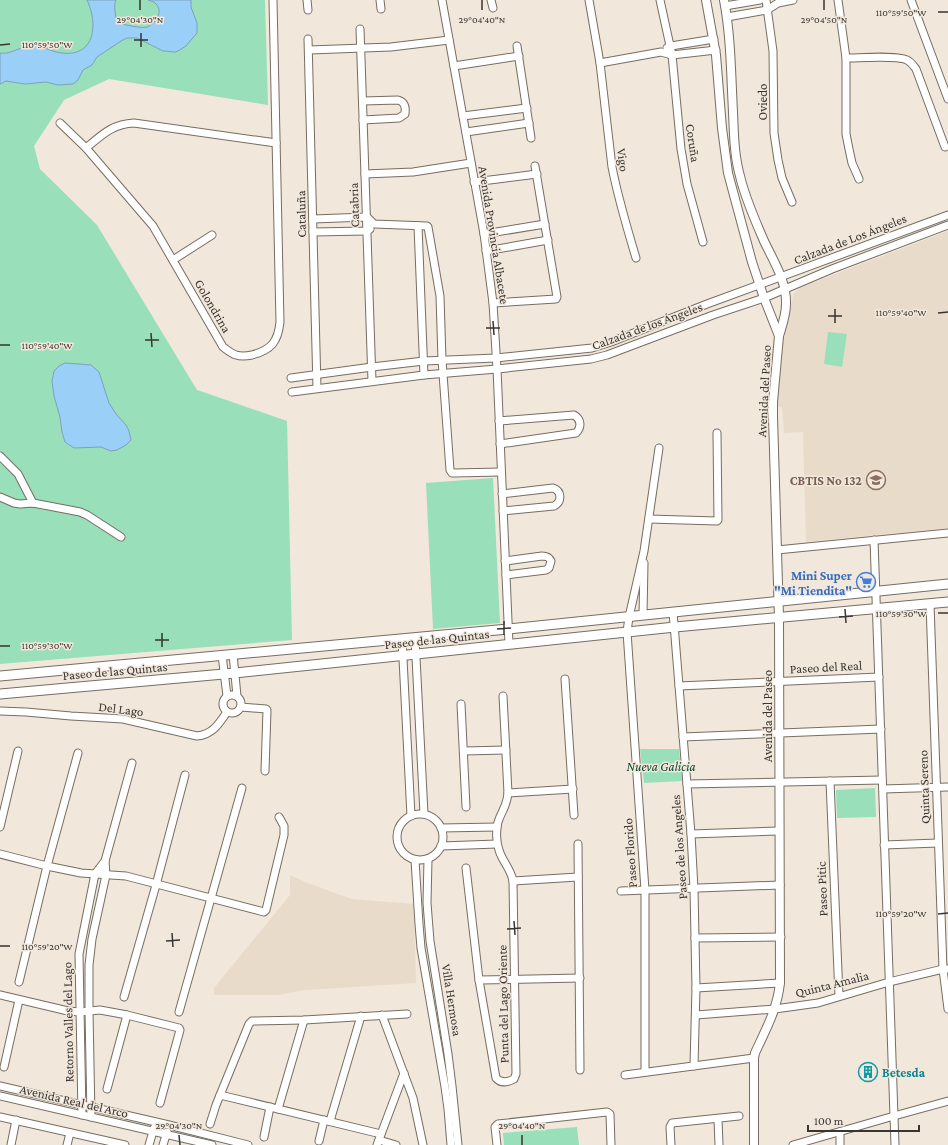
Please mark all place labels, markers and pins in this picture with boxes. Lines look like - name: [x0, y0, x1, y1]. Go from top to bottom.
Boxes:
- school or university icon: CBTIS No 132: [865, 469, 887, 491]
- place label: CBTIS No 132: [790, 473, 862, 488]
- place label: Mini Super "Mi Tiendita": [774, 568, 853, 598]
- supermarket icon: Mini Super "Mi Tiendita": [855, 571, 877, 593]
- building icon: Betesda: [857, 1061, 879, 1083]
- place label: Betesda: [882, 1065, 926, 1080]

